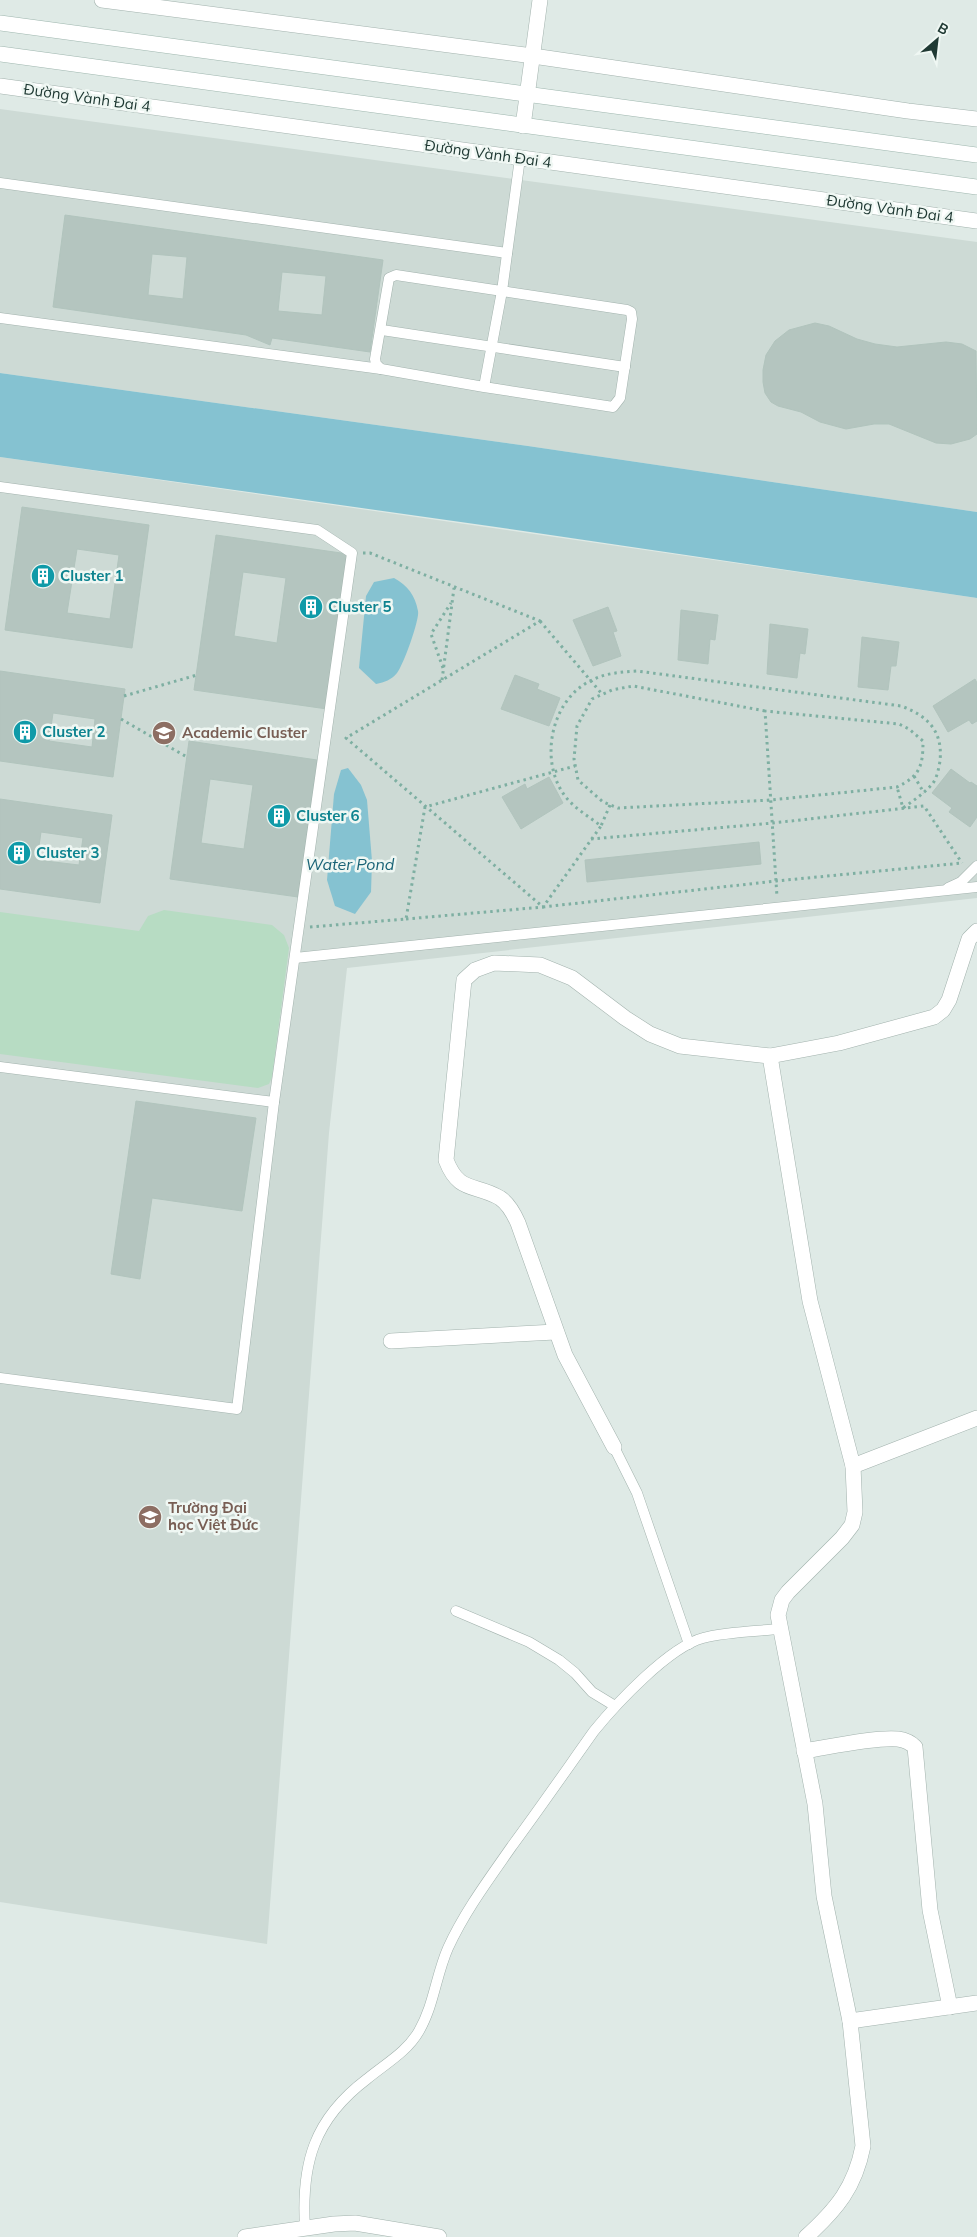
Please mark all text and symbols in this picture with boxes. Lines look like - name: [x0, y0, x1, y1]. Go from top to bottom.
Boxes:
- north arrow: [912, 15, 962, 65]
- text: B: [935, 18, 952, 39]
- street label: Đường Vành Đai 4: [22, 79, 152, 116]
- street label: Đường Vành Đai 4: [423, 135, 553, 172]
- street label: Đường Vành Đai 4: [825, 190, 955, 227]
- building icon: Cluster 1: [30, 563, 56, 589]
- place label: Cluster 1: [60, 566, 123, 585]
- building icon: Cluster 5: [298, 594, 324, 620]
- place label: Cluster 5: [328, 597, 391, 616]
- building icon: Cluster 2: [12, 719, 38, 745]
- school or university icon: Academic Cluster: [151, 720, 177, 746]
- place label: Cluster 2: [42, 722, 105, 741]
- place label: Academic Cluster: [182, 723, 307, 742]
- building icon: Cluster 6: [266, 803, 292, 829]
- place label: Cluster 6: [296, 806, 359, 825]
- building icon: Cluster 3: [6, 840, 32, 866]
- place label: Cluster 3: [36, 843, 99, 862]
- water label: Water Pond: [306, 854, 395, 874]
- place label: Trường Đại học Việt Đức: [168, 1498, 259, 1534]
- school or university icon: Trường Đại học Việt Đức: [137, 1504, 163, 1530]

